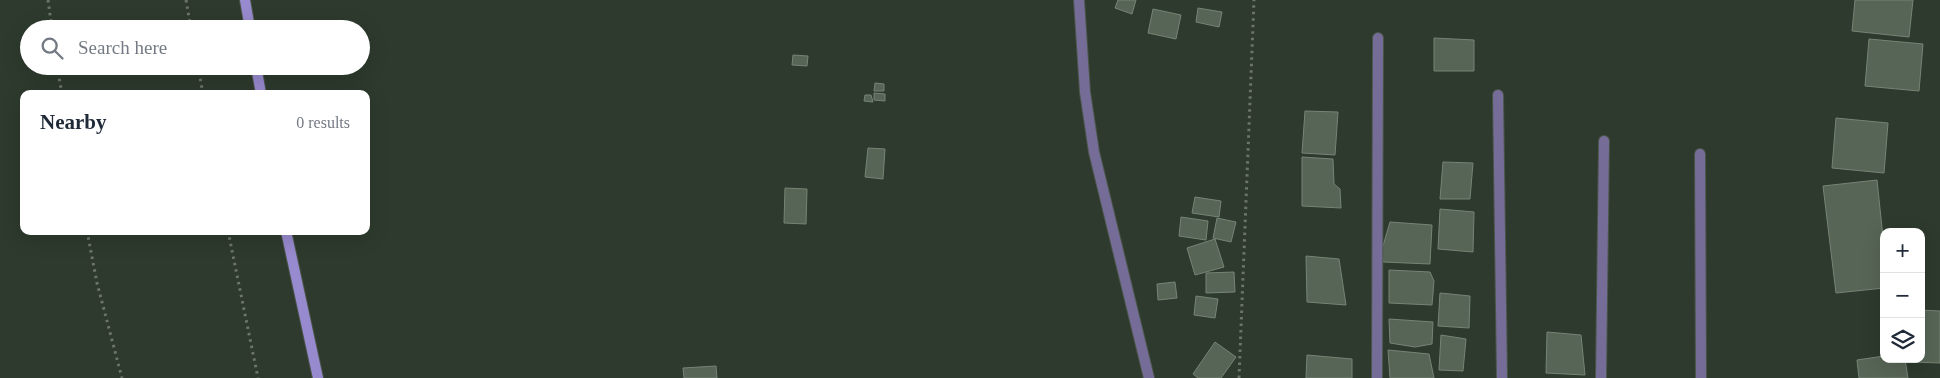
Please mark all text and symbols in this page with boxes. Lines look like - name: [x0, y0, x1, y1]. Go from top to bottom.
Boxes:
- search box: [20, 20, 370, 75]
- icon: search: [38, 34, 66, 62]
- text: Search here: [78, 37, 167, 58]
- text: Nearby: [40, 110, 107, 134]
- text: 0 results: [296, 114, 350, 131]
- map controls: [1880, 228, 1925, 363]
- button: +: [1880, 228, 1925, 273]
- button: −: [1880, 273, 1925, 318]
- button: layers: [1880, 318, 1925, 363]

